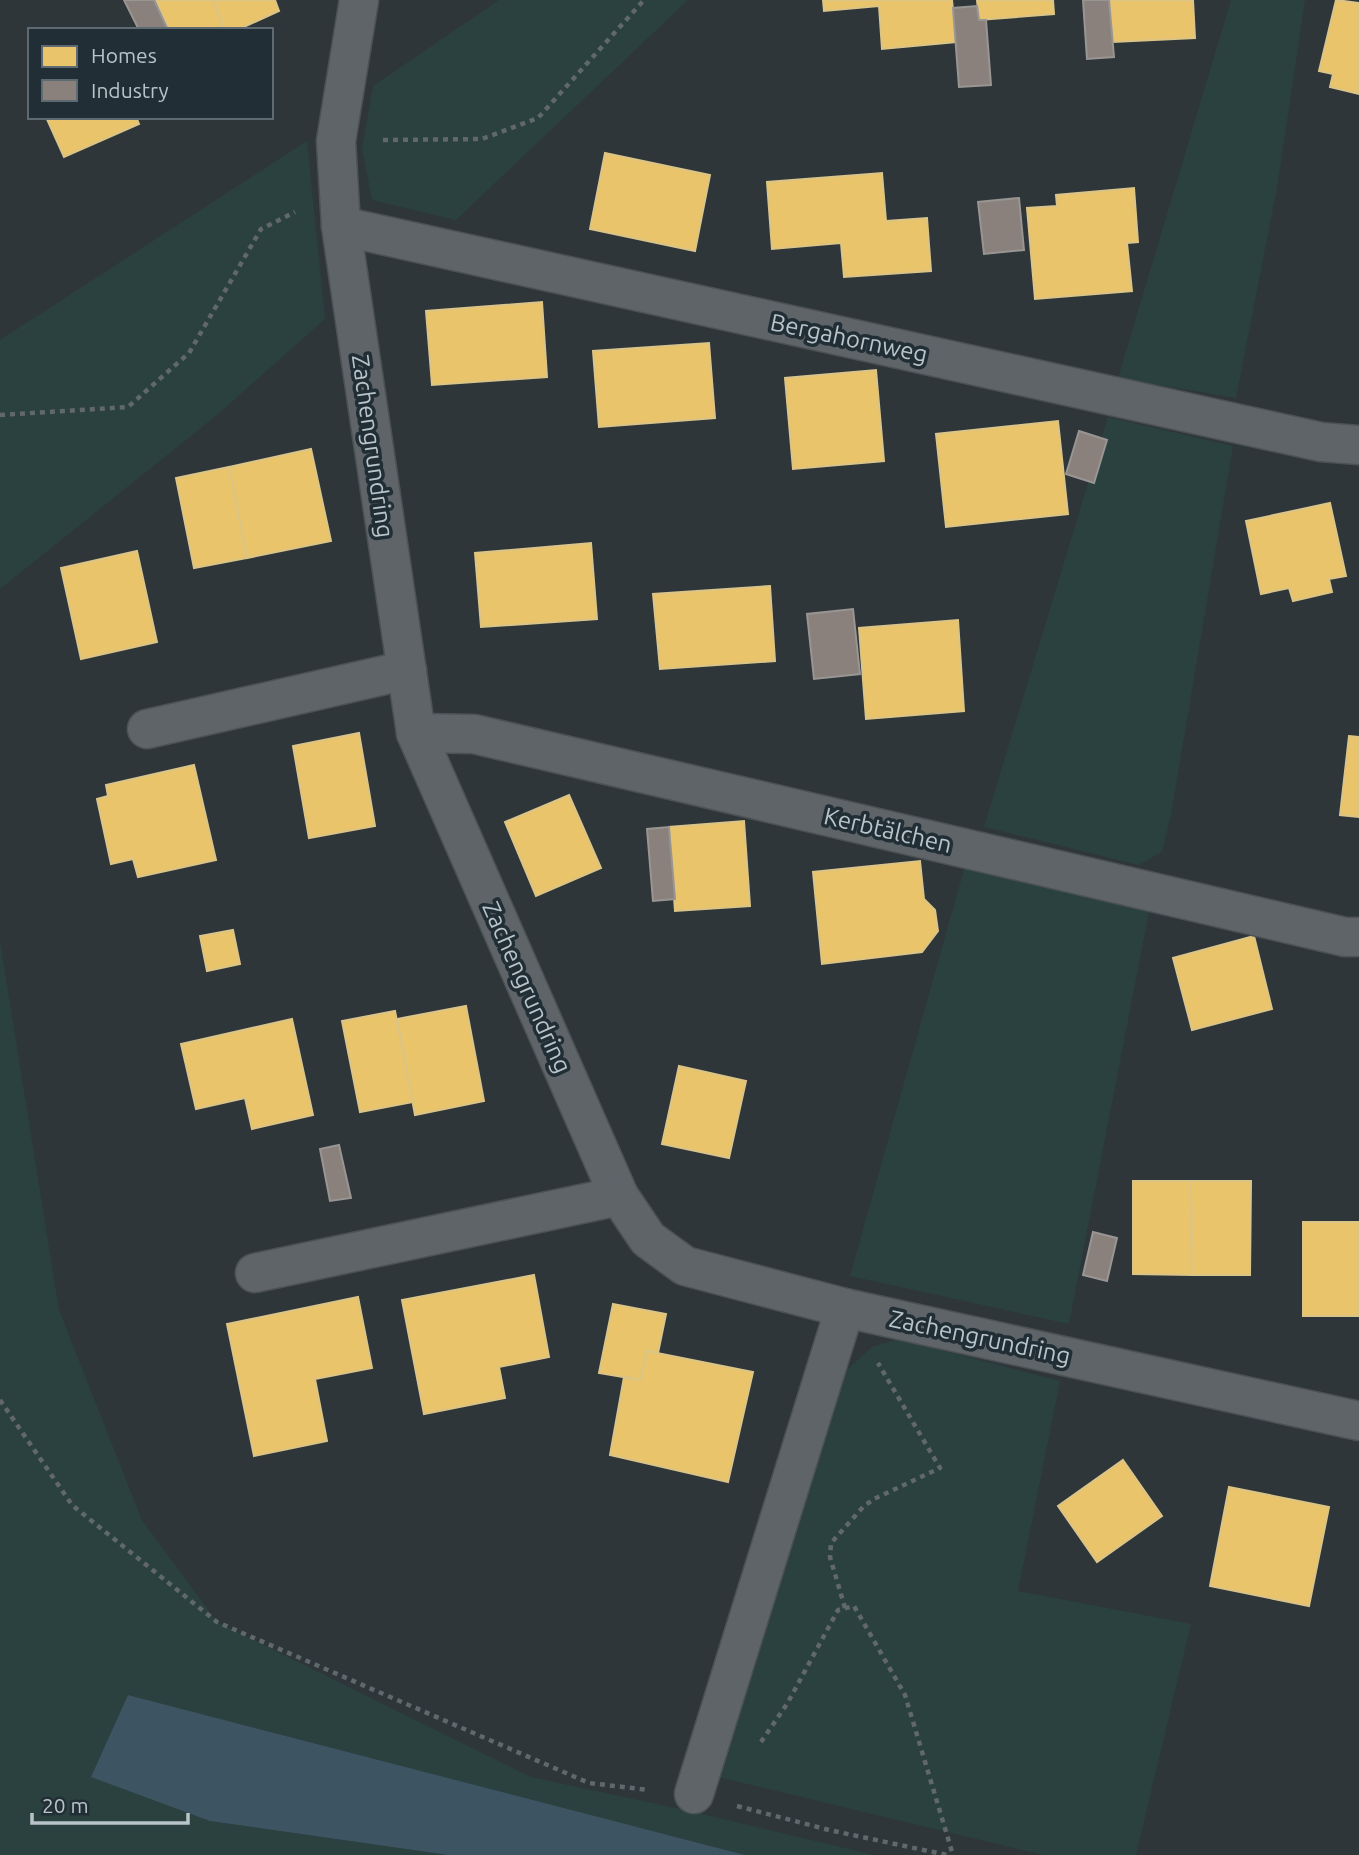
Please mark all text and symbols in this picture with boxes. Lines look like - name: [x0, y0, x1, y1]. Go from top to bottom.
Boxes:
- legend: [28, 28, 273, 119]
- text: Homes: [91, 43, 157, 67]
- text: Industry: [91, 78, 169, 102]
- street label: Bergahornweg: [768, 308, 930, 368]
- street label: Zachengrundring: [347, 353, 399, 539]
- street label: Kerbtälchen: [821, 802, 955, 858]
- street label: Zachengrundring: [477, 897, 577, 1077]
- street label: Zachengrundring: [887, 1305, 1073, 1369]
- scale bar: [32, 1782, 187, 1826]
- text: 20 m: [42, 1793, 89, 1817]

